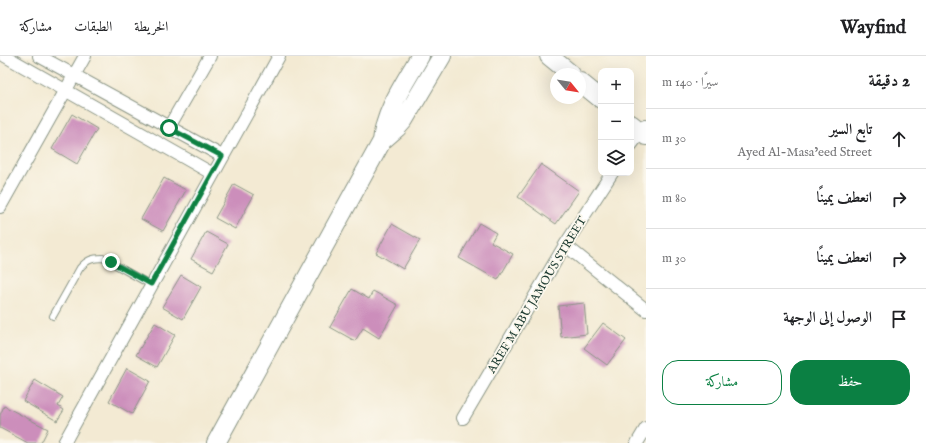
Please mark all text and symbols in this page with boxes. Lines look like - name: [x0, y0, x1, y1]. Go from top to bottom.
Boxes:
- text: Wayfind: [840, 16, 906, 40]
- text: مشاركة: [20, 18, 52, 36]
- text: الطبقات: [74, 18, 112, 36]
- text: الخريطة: [134, 18, 168, 36]
- north arrow: [550, 68, 586, 104]
- map controls: [598, 68, 634, 176]
- button: +: [598, 68, 634, 104]
- text: 2 دقيقة: [869, 71, 910, 92]
- text: سيرًا · 140 m: [662, 74, 718, 91]
- button: −: [598, 104, 634, 140]
- route start: [160, 119, 178, 137]
- text: تابع السير: [830, 120, 872, 139]
- icon: ahead: [888, 128, 910, 150]
- text: 30 m: [662, 130, 686, 147]
- button: layers: [598, 140, 634, 176]
- text: Ayed Al-Masa’eed Street: [738, 144, 872, 161]
- text: انعطف يمينًا: [816, 188, 872, 207]
- icon: right: [888, 188, 910, 210]
- text: 80 m: [662, 190, 686, 207]
- street label: AREF M ABU JAMOUS STREET: [484, 214, 591, 377]
- text: انعطف يمينًا: [816, 248, 872, 267]
- icon: right: [888, 248, 910, 270]
- text: 30 m: [662, 250, 686, 267]
- route end: [102, 253, 120, 271]
- text: الوصول إلى الوجهة: [783, 308, 872, 327]
- icon: arrive: [888, 308, 910, 330]
- button: مشاركة: [662, 360, 782, 405]
- button: حفظ: [790, 360, 910, 405]

